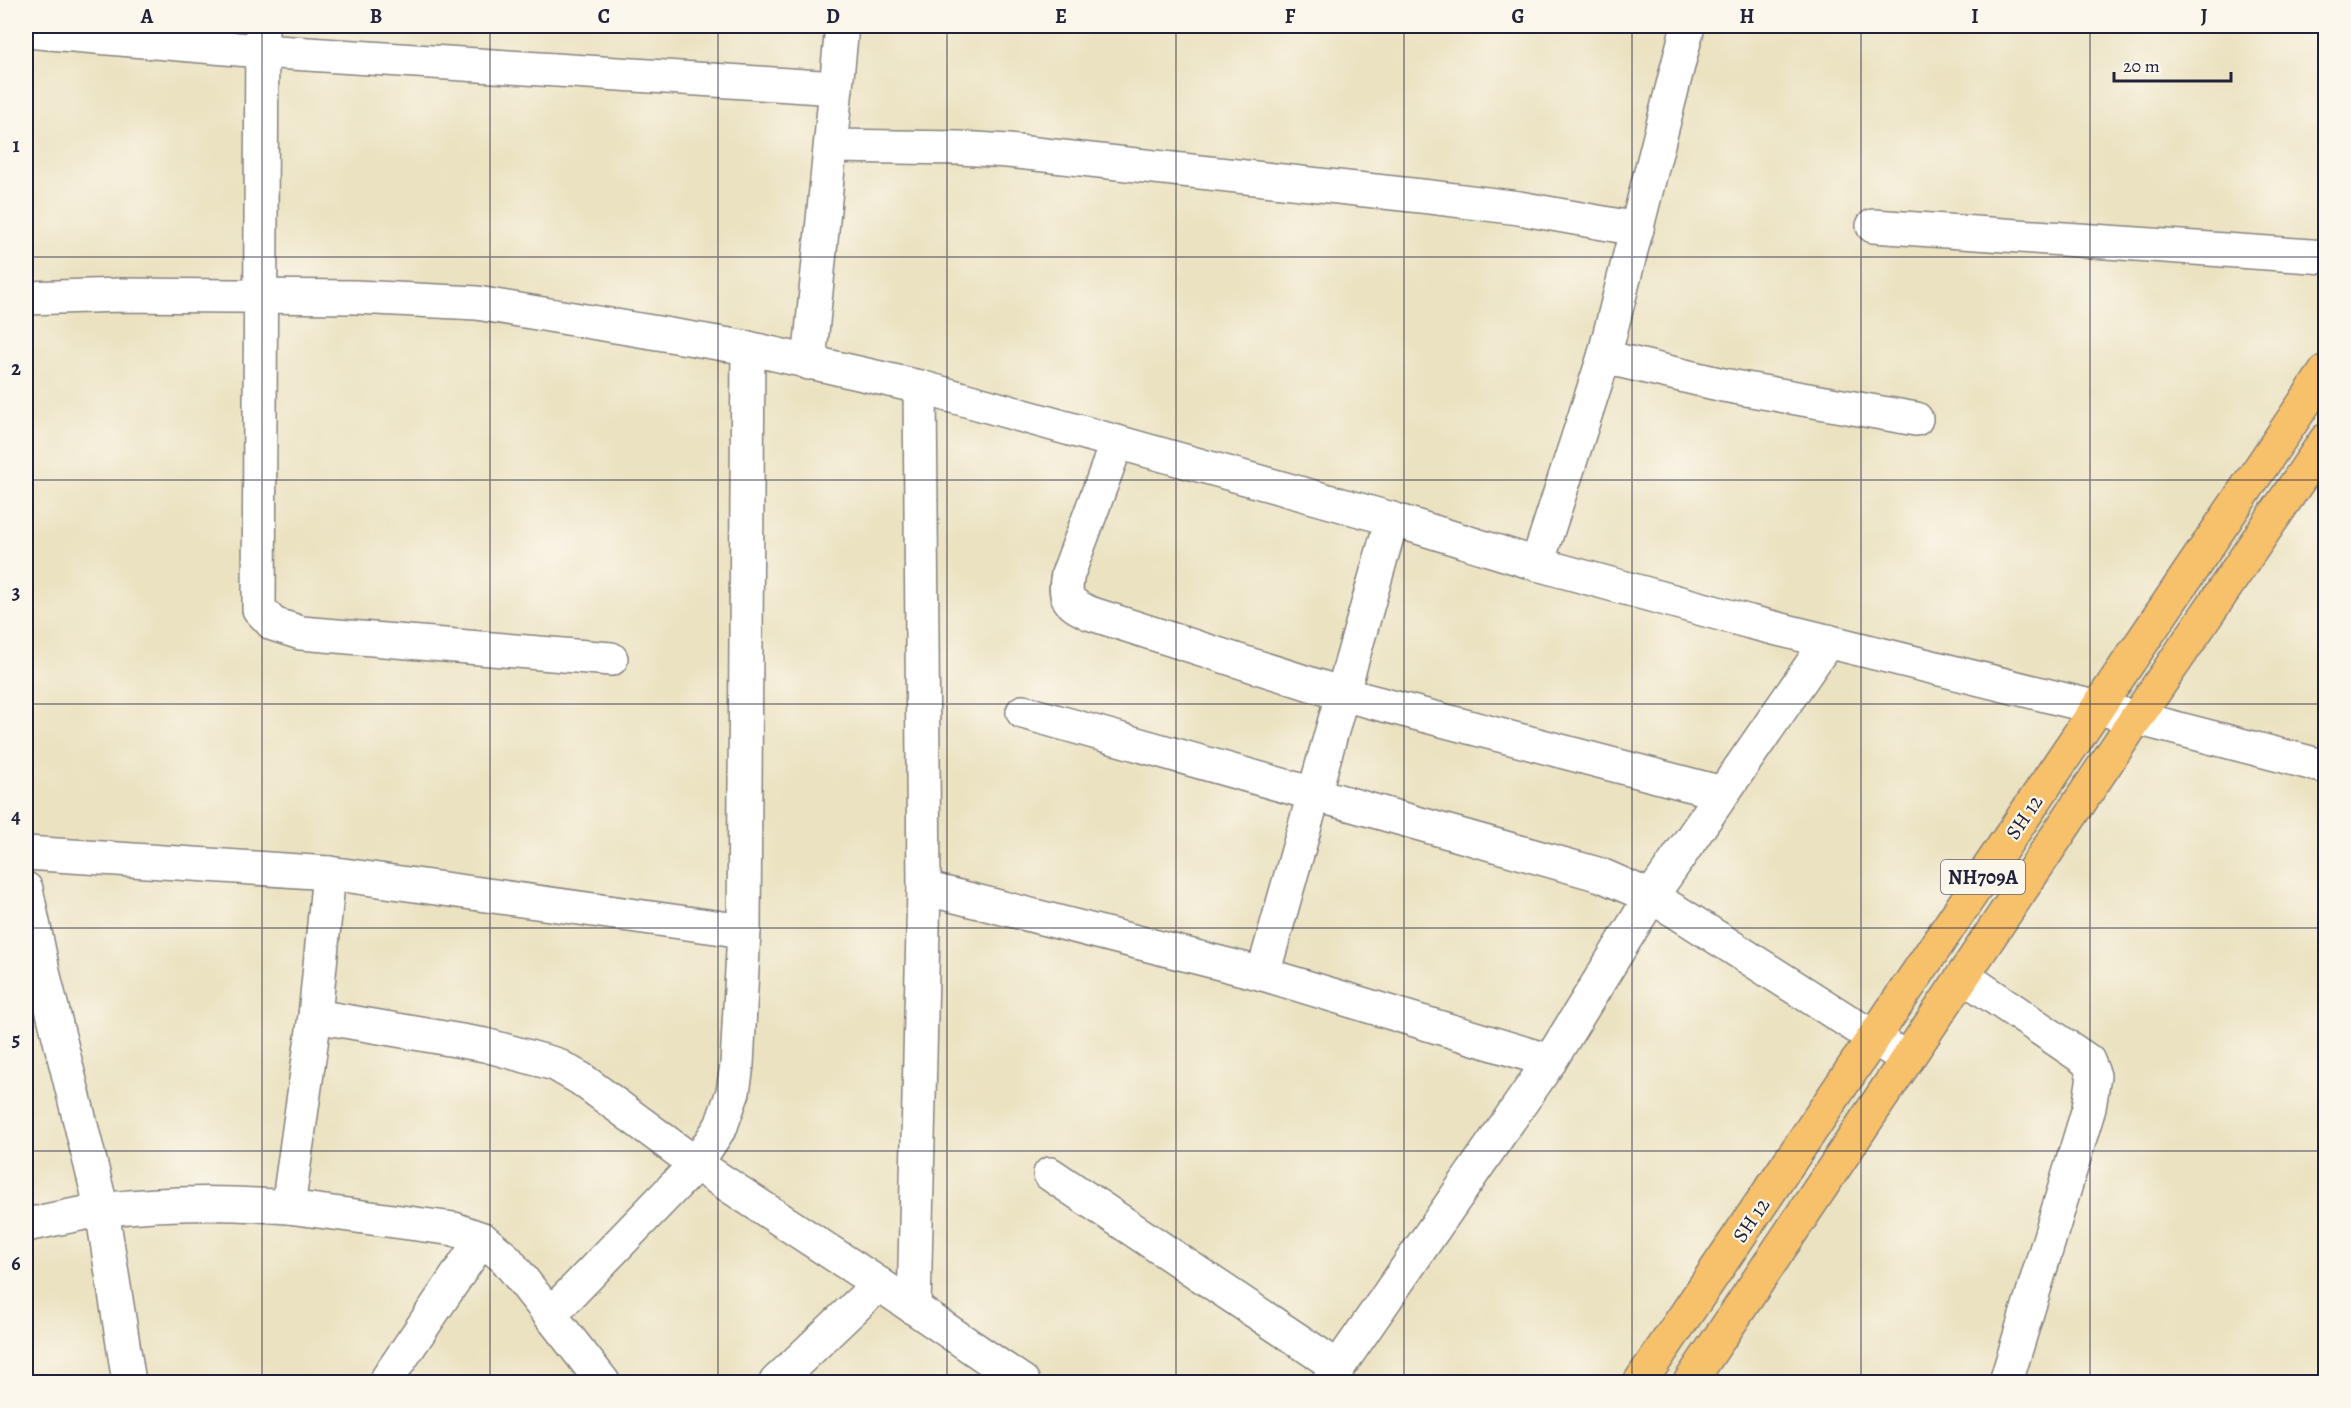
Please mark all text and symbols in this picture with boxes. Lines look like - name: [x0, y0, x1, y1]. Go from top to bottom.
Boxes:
- text: A: [140, 3, 154, 30]
- text: B: [370, 3, 382, 30]
- text: C: [598, 3, 610, 30]
- text: D: [826, 3, 840, 30]
- text: E: [1055, 3, 1067, 30]
- text: F: [1285, 3, 1296, 30]
- text: G: [1511, 3, 1525, 30]
- text: H: [1740, 3, 1755, 30]
- text: I: [1971, 3, 1979, 30]
- text: J: [2201, 3, 2208, 30]
- scale bar: [2114, 45, 2231, 83]
- text: 20 m: [2123, 54, 2160, 78]
- text: 1: [12, 132, 20, 159]
- text: 2: [11, 355, 21, 382]
- text: 3: [12, 579, 20, 606]
- street label: SH 12: [1999, 789, 2049, 845]
- text: 4: [11, 803, 21, 830]
- road number: NH709A: [1941, 860, 2025, 894]
- text: 5: [12, 1026, 20, 1053]
- street label: SH 12: [1726, 1192, 1776, 1248]
- text: 6: [11, 1250, 21, 1277]

